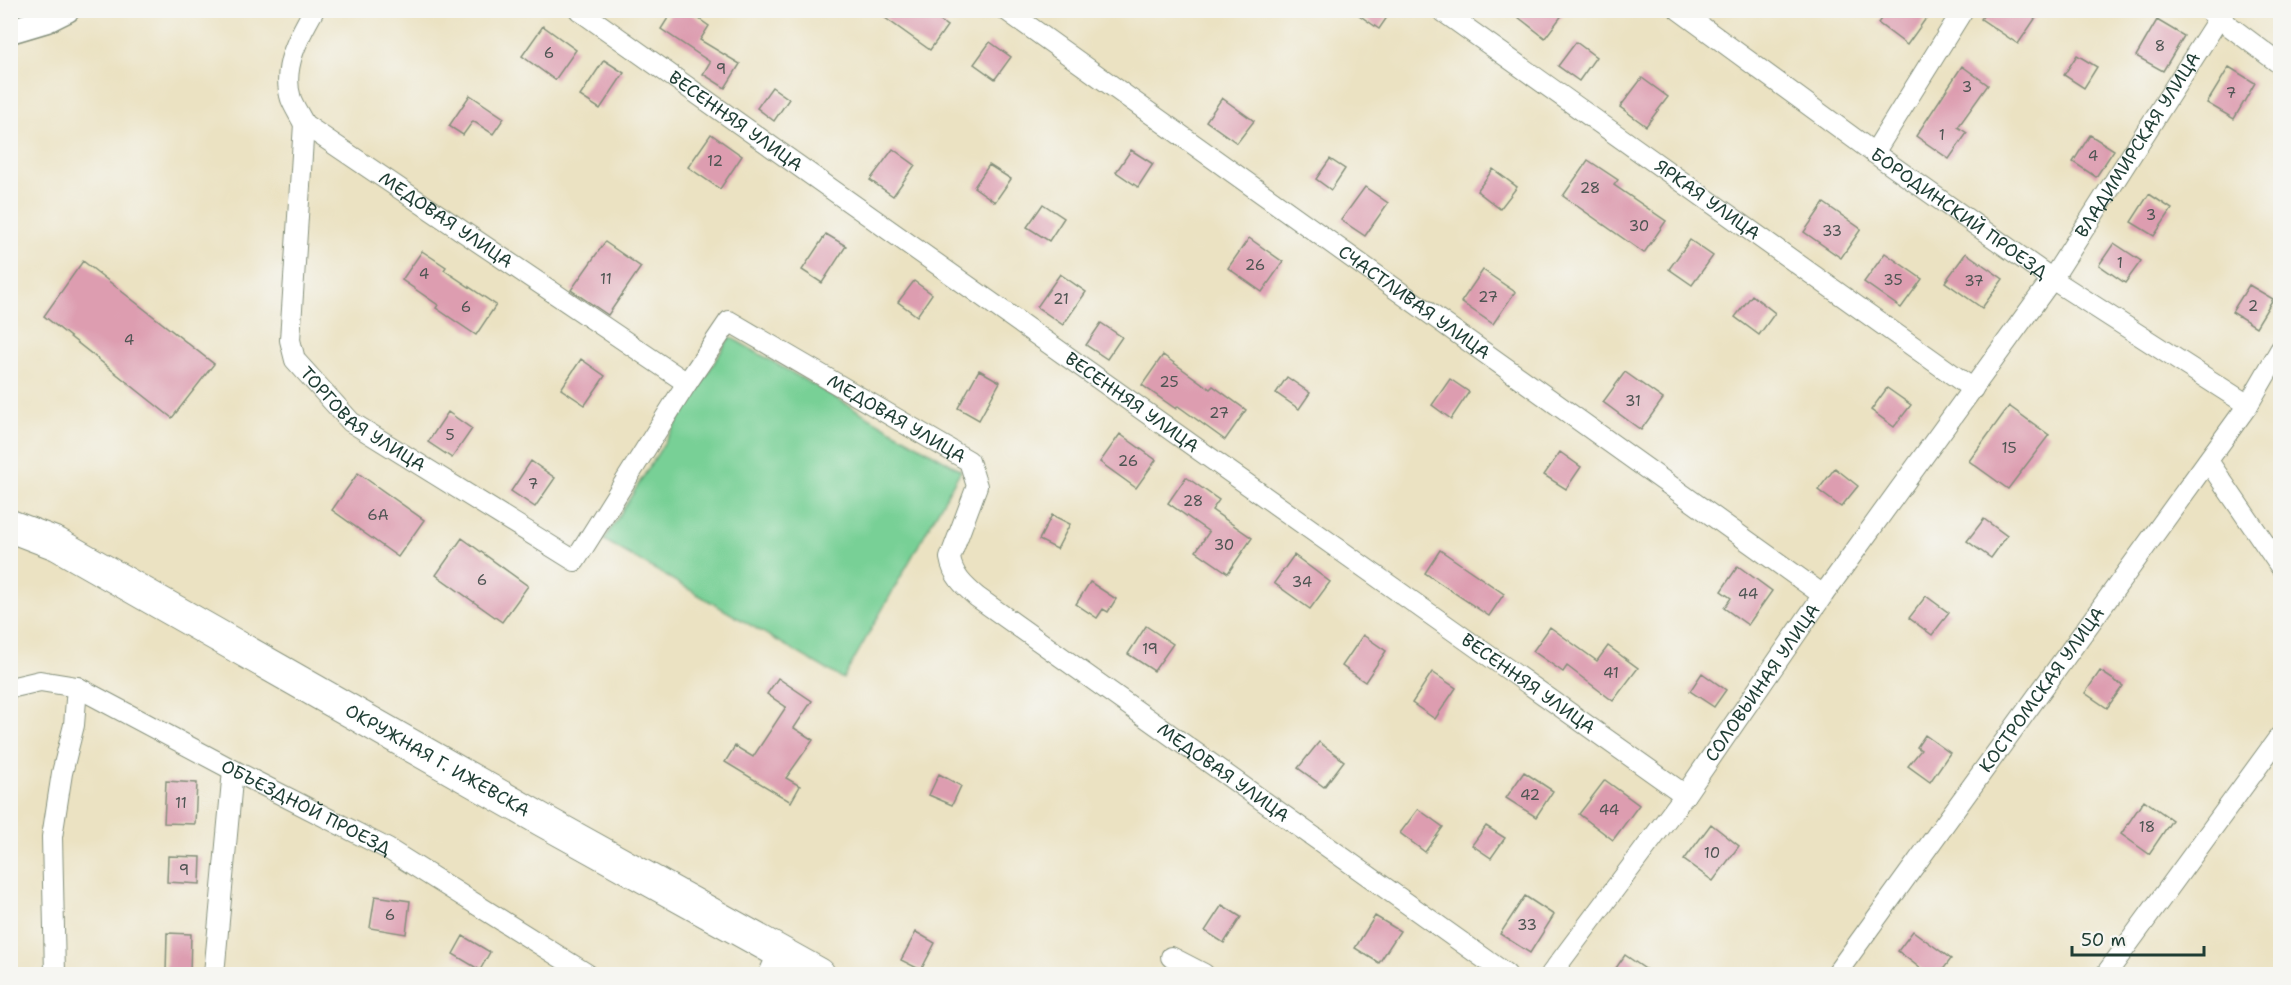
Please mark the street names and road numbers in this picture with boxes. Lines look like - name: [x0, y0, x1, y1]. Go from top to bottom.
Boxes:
- street label: ВЛАДИМИРСКАЯ УЛИЦА: [2070, 48, 2206, 242]
- street label: ВЕСЕННЯЯ УЛИЦА: [664, 65, 807, 177]
- street label: БОРОДИНСКИЙ ПРОЕЗД: [1866, 142, 2053, 284]
- street label: ЯРКАЯ УЛИЦА: [1650, 154, 1765, 245]
- street label: МЕДОВАЯ УЛИЦА: [374, 166, 517, 274]
- street label: СЧАСТЛИВАЯ УЛИЦА: [1333, 240, 1495, 365]
- street label: ВЕСЕННЯЯ УЛИЦА: [1060, 347, 1204, 458]
- street label: ТОРГОВАЯ УЛИЦА: [295, 361, 430, 477]
- street label: МЕДОВАЯ УЛИЦА: [823, 369, 970, 469]
- street label: СОЛОВЬИНАЯ УЛИЦА: [1700, 599, 1825, 766]
- street label: КОСТРОМСКАЯ УЛИЦА: [1974, 602, 2110, 777]
- street label: ВЕСЕННЯЯ УЛИЦА: [1457, 628, 1600, 739]
- street label: ОКРУЖНАЯ Г. ИЖЕВСКА: [341, 698, 534, 823]
- street label: МЕДОВАЯ УЛИЦА: [1152, 717, 1294, 828]
- street label: ОБЪЕЗДНОЙ ПРОЕЗД: [217, 754, 396, 861]

